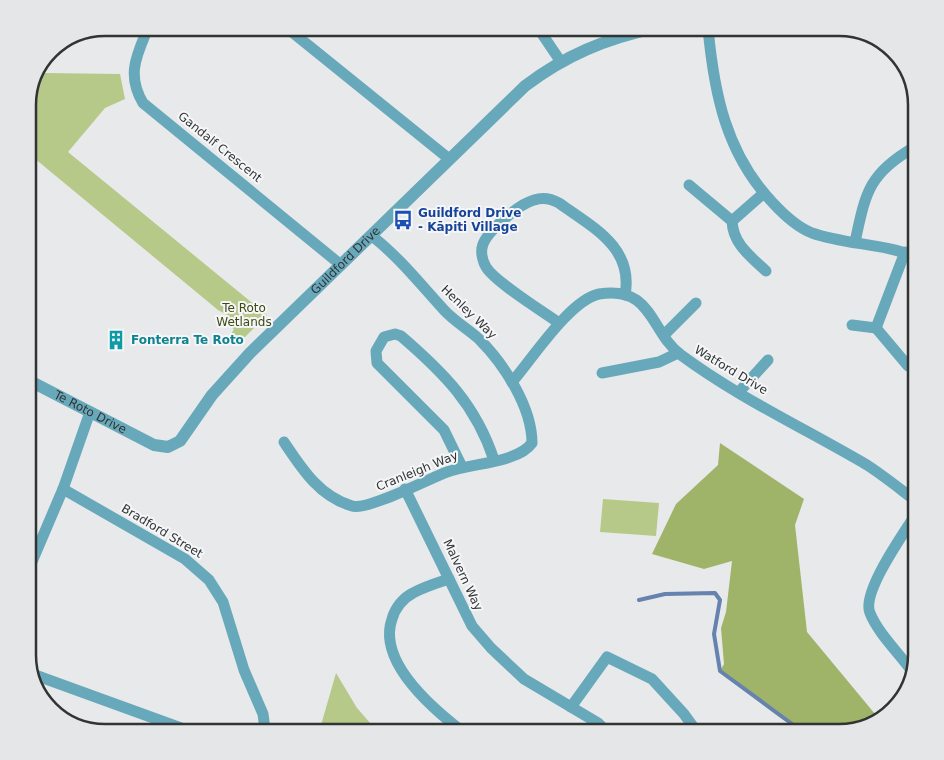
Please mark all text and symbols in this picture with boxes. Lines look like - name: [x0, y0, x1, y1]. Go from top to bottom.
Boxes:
- street label: Gandalf Crescent: [175, 109, 265, 185]
- place label: Guildford Drive - Kāpiti Village: [418, 206, 521, 234]
- bus stop icon: Guildford Drive - Kāpiti Village: [392, 209, 414, 231]
- street label: Guildford Drive: [308, 224, 383, 297]
- street label: Henley Way: [439, 282, 499, 342]
- park label: Te Roto Wetlands: [216, 301, 272, 329]
- building icon: Fonterra Te Roto: [105, 329, 127, 351]
- place label: Fonterra Te Roto: [131, 333, 244, 347]
- street label: Watford Drive: [692, 343, 770, 397]
- street label: Te Roto Drive: [51, 387, 129, 437]
- street label: Cranleigh Way: [374, 448, 460, 494]
- street label: Bradford Street: [119, 501, 205, 561]
- street label: Malvern Way: [440, 537, 486, 613]

